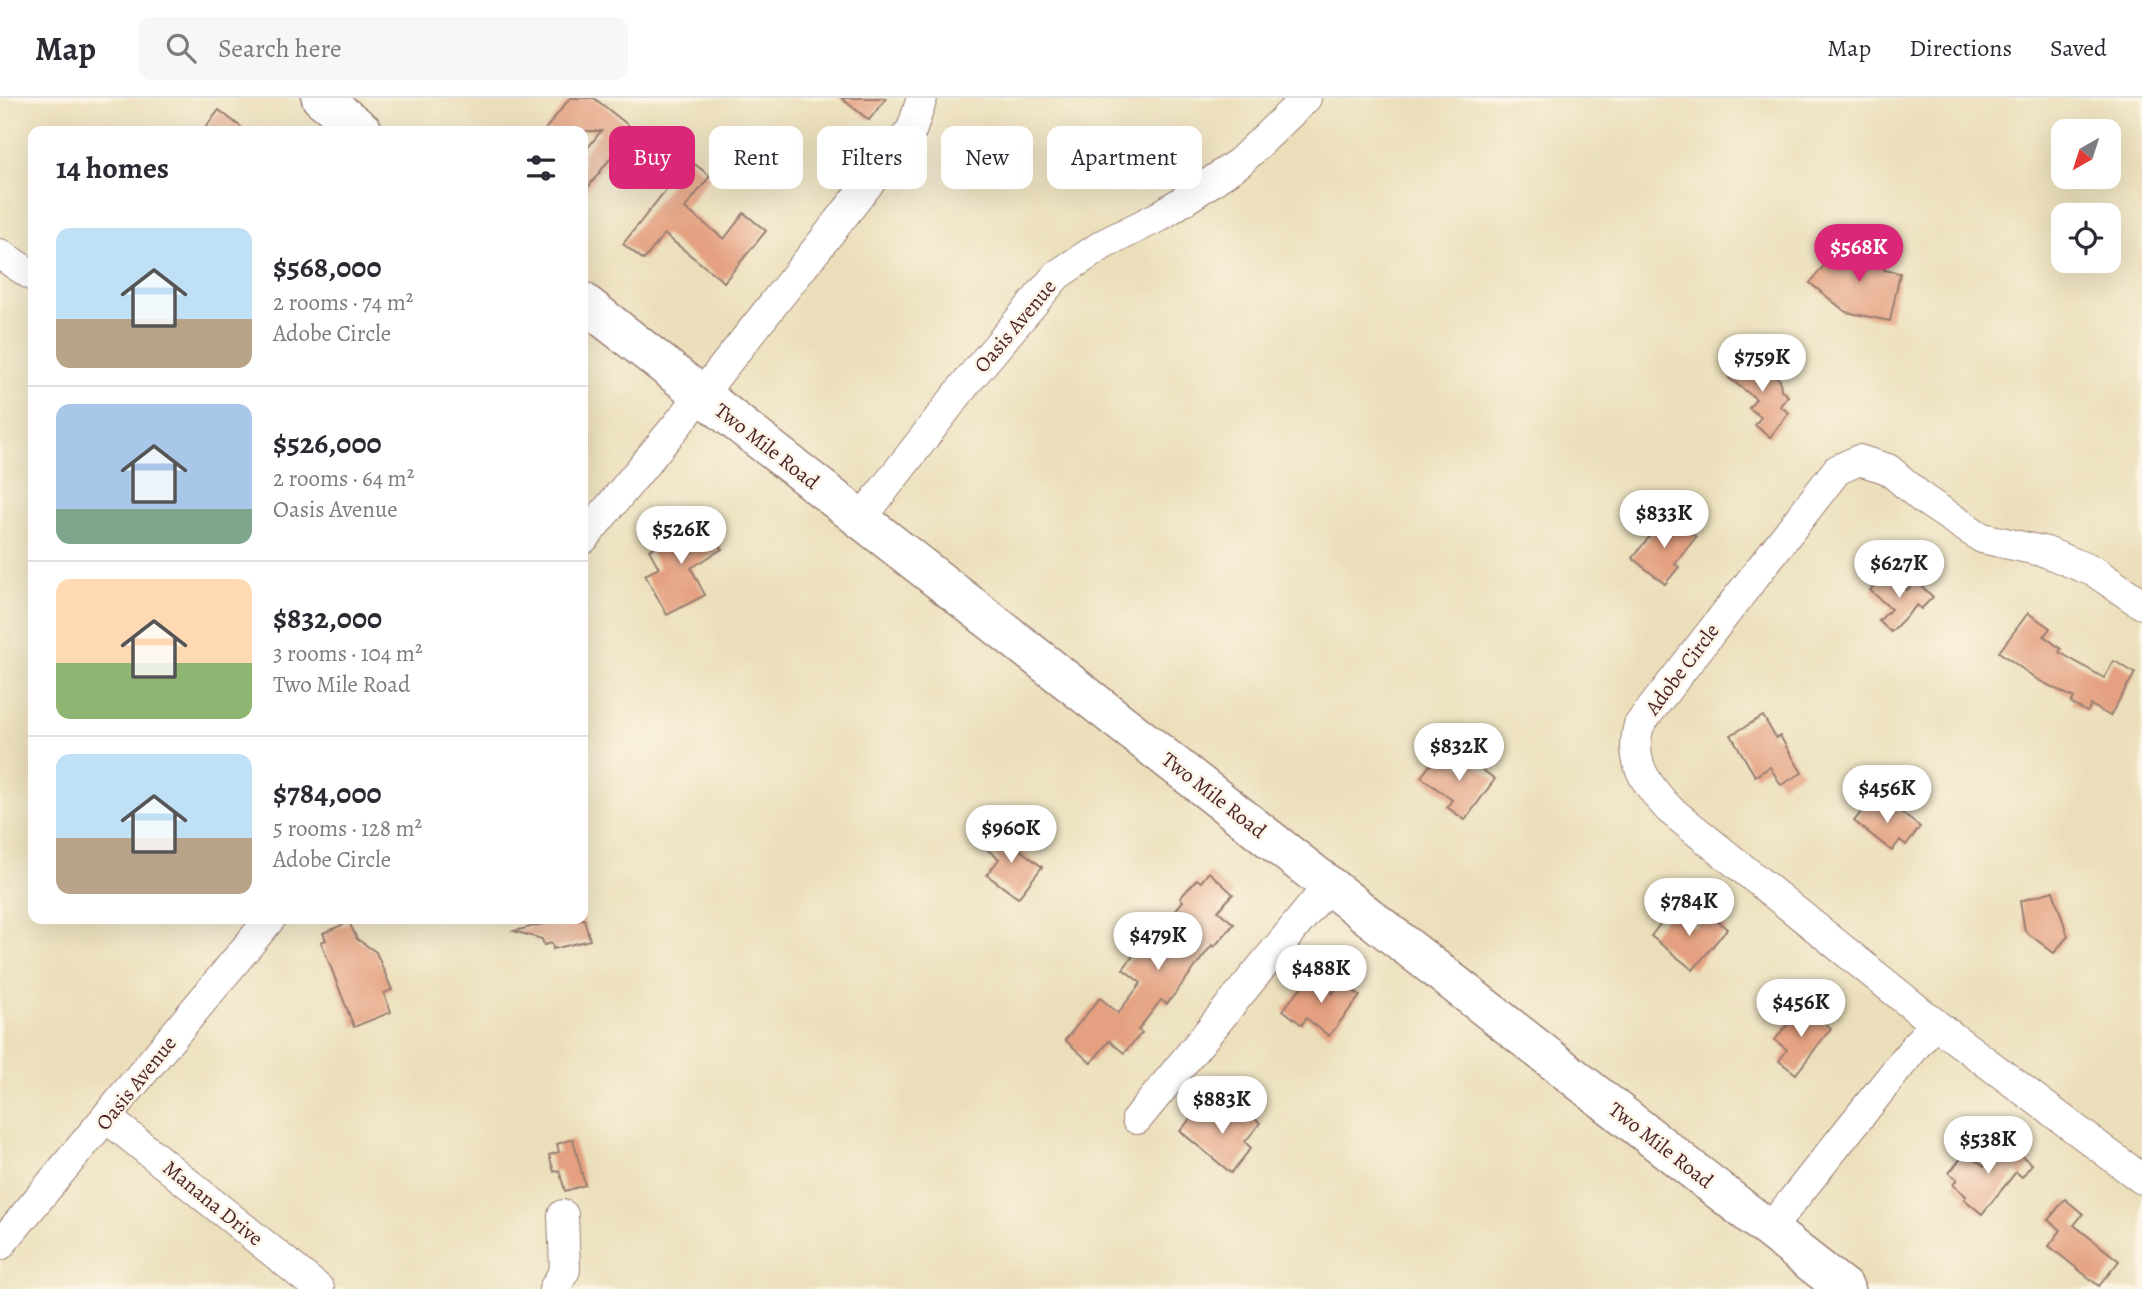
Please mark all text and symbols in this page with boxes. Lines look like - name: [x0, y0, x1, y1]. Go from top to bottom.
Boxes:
- search box: [138, 17, 628, 80]
- text: Map: [35, 26, 96, 71]
- icon: search: [162, 29, 200, 67]
- text: Search here: [218, 31, 342, 66]
- text: Map: [1827, 32, 1871, 64]
- text: Directions: [1909, 32, 2012, 64]
- text: Saved: [2050, 32, 2107, 64]
- north arrow: [2051, 119, 2121, 189]
- map controls: [2051, 119, 2121, 273]
- chip: Buy: [609, 126, 695, 189]
- chip: Rent: [709, 126, 803, 189]
- chip: Filters: [817, 126, 927, 189]
- chip: New: [941, 126, 1033, 189]
- chip: Apartment: [1047, 126, 1202, 189]
- text: 14 homes: [56, 148, 169, 188]
- icon: filters: [522, 149, 560, 187]
- button: locate: [2051, 203, 2121, 273]
- pin: $568K: [1810, 225, 1908, 284]
- text: $568K: [1830, 231, 1888, 262]
- text: $568,000: [273, 247, 382, 287]
- icon: home: [112, 256, 196, 340]
- street label: Oasis Avenue: [968, 273, 1062, 379]
- text: 2 rooms · 74 m²: [273, 287, 413, 318]
- text: Adobe Circle: [273, 318, 391, 349]
- pin: $759K: [1713, 334, 1811, 394]
- text: $759K: [1734, 341, 1790, 372]
- street label: Two Mile Road: [709, 396, 826, 496]
- text: $526,000: [273, 423, 382, 463]
- icon: home: [112, 432, 196, 516]
- text: 2 rooms · 64 m²: [273, 463, 414, 494]
- pin: $833K: [1615, 490, 1713, 550]
- text: Oasis Avenue: [273, 494, 398, 525]
- text: $833K: [1636, 497, 1692, 528]
- pin: $526K: [632, 506, 730, 566]
- text: $526K: [652, 513, 710, 544]
- pin: $627K: [1850, 540, 1948, 600]
- text: $627K: [1870, 547, 1928, 578]
- text: $832,000: [273, 598, 382, 638]
- icon: home: [112, 607, 196, 691]
- street label: Adobe Circle: [1638, 618, 1726, 721]
- text: 3 rooms · 104 m²: [273, 638, 422, 669]
- text: Two Mile Road: [273, 669, 410, 700]
- pin: $832K: [1410, 724, 1508, 783]
- text: $832K: [1430, 730, 1488, 761]
- street label: Two Mile Road: [1156, 745, 1273, 845]
- pin: $456K: [1838, 766, 1936, 825]
- text: $456K: [1858, 772, 1916, 803]
- text: $784,000: [273, 773, 382, 813]
- icon: home: [112, 782, 196, 866]
- pin: $960K: [962, 806, 1060, 865]
- text: $960K: [982, 812, 1040, 843]
- text: 5 rooms · 128 m²: [273, 813, 422, 844]
- text: Adobe Circle: [273, 844, 391, 875]
- pin: $784K: [1640, 878, 1738, 938]
- text: $784K: [1660, 885, 1718, 916]
- pin: $479K: [1109, 912, 1207, 972]
- text: $479K: [1129, 919, 1187, 950]
- pin: $488K: [1272, 946, 1370, 1005]
- text: $488K: [1292, 952, 1350, 983]
- pin: $456K: [1752, 979, 1850, 1039]
- text: $456K: [1772, 986, 1830, 1017]
- street label: Oasis Avenue: [89, 1030, 183, 1136]
- pin: $883K: [1173, 1076, 1271, 1136]
- text: $883K: [1193, 1083, 1251, 1114]
- street label: Two Mile Road: [1603, 1095, 1720, 1195]
- pin: $538K: [1939, 1116, 2037, 1176]
- text: $538K: [1960, 1123, 2016, 1154]
- street label: Manana Drive: [157, 1154, 269, 1252]

